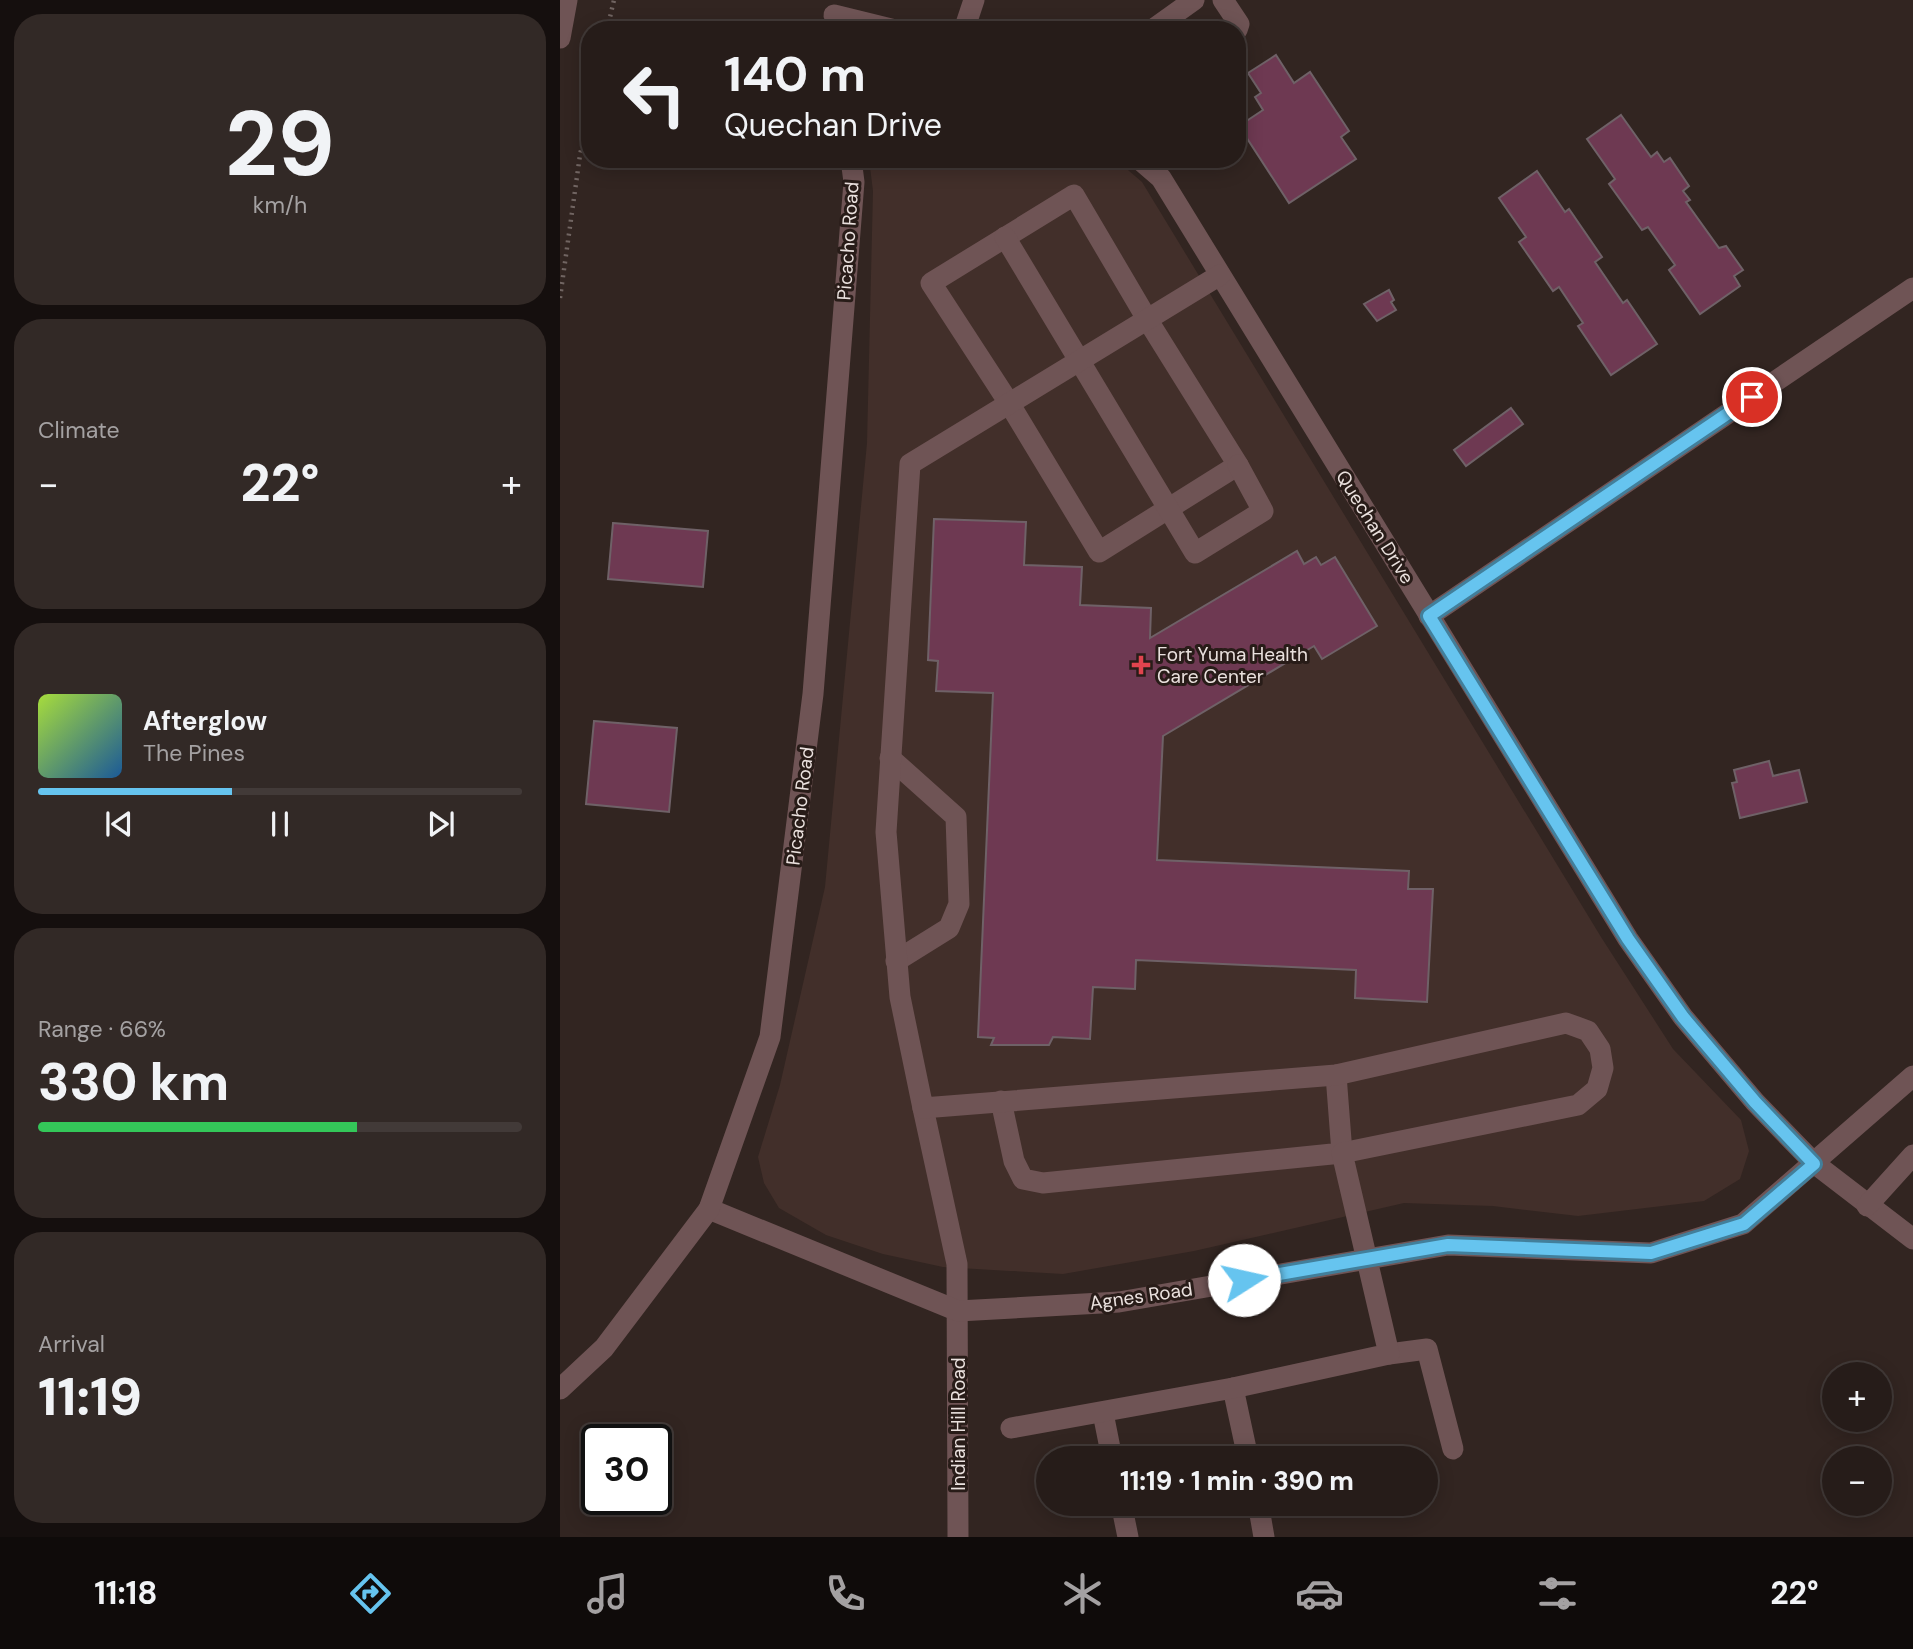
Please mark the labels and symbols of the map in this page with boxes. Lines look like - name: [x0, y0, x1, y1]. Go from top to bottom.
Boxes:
- street label: Picacho Road: [831, 181, 865, 301]
- pin: [1722, 367, 1782, 427]
- street label: Quechan Drive: [1330, 465, 1420, 589]
- place label: Fort Yuma Health Care Center: [1157, 642, 1308, 689]
- marker: Fort Yuma Health Care Center: [1131, 655, 1151, 675]
- street label: Picacho Road: [780, 745, 820, 867]
- position arrow: [1207, 1243, 1281, 1317]
- street label: Agnes Road: [1088, 1276, 1194, 1316]
- street label: Indian Hill Road: [946, 1357, 971, 1491]
- speed limit sign: 30: [581, 1424, 672, 1515]

